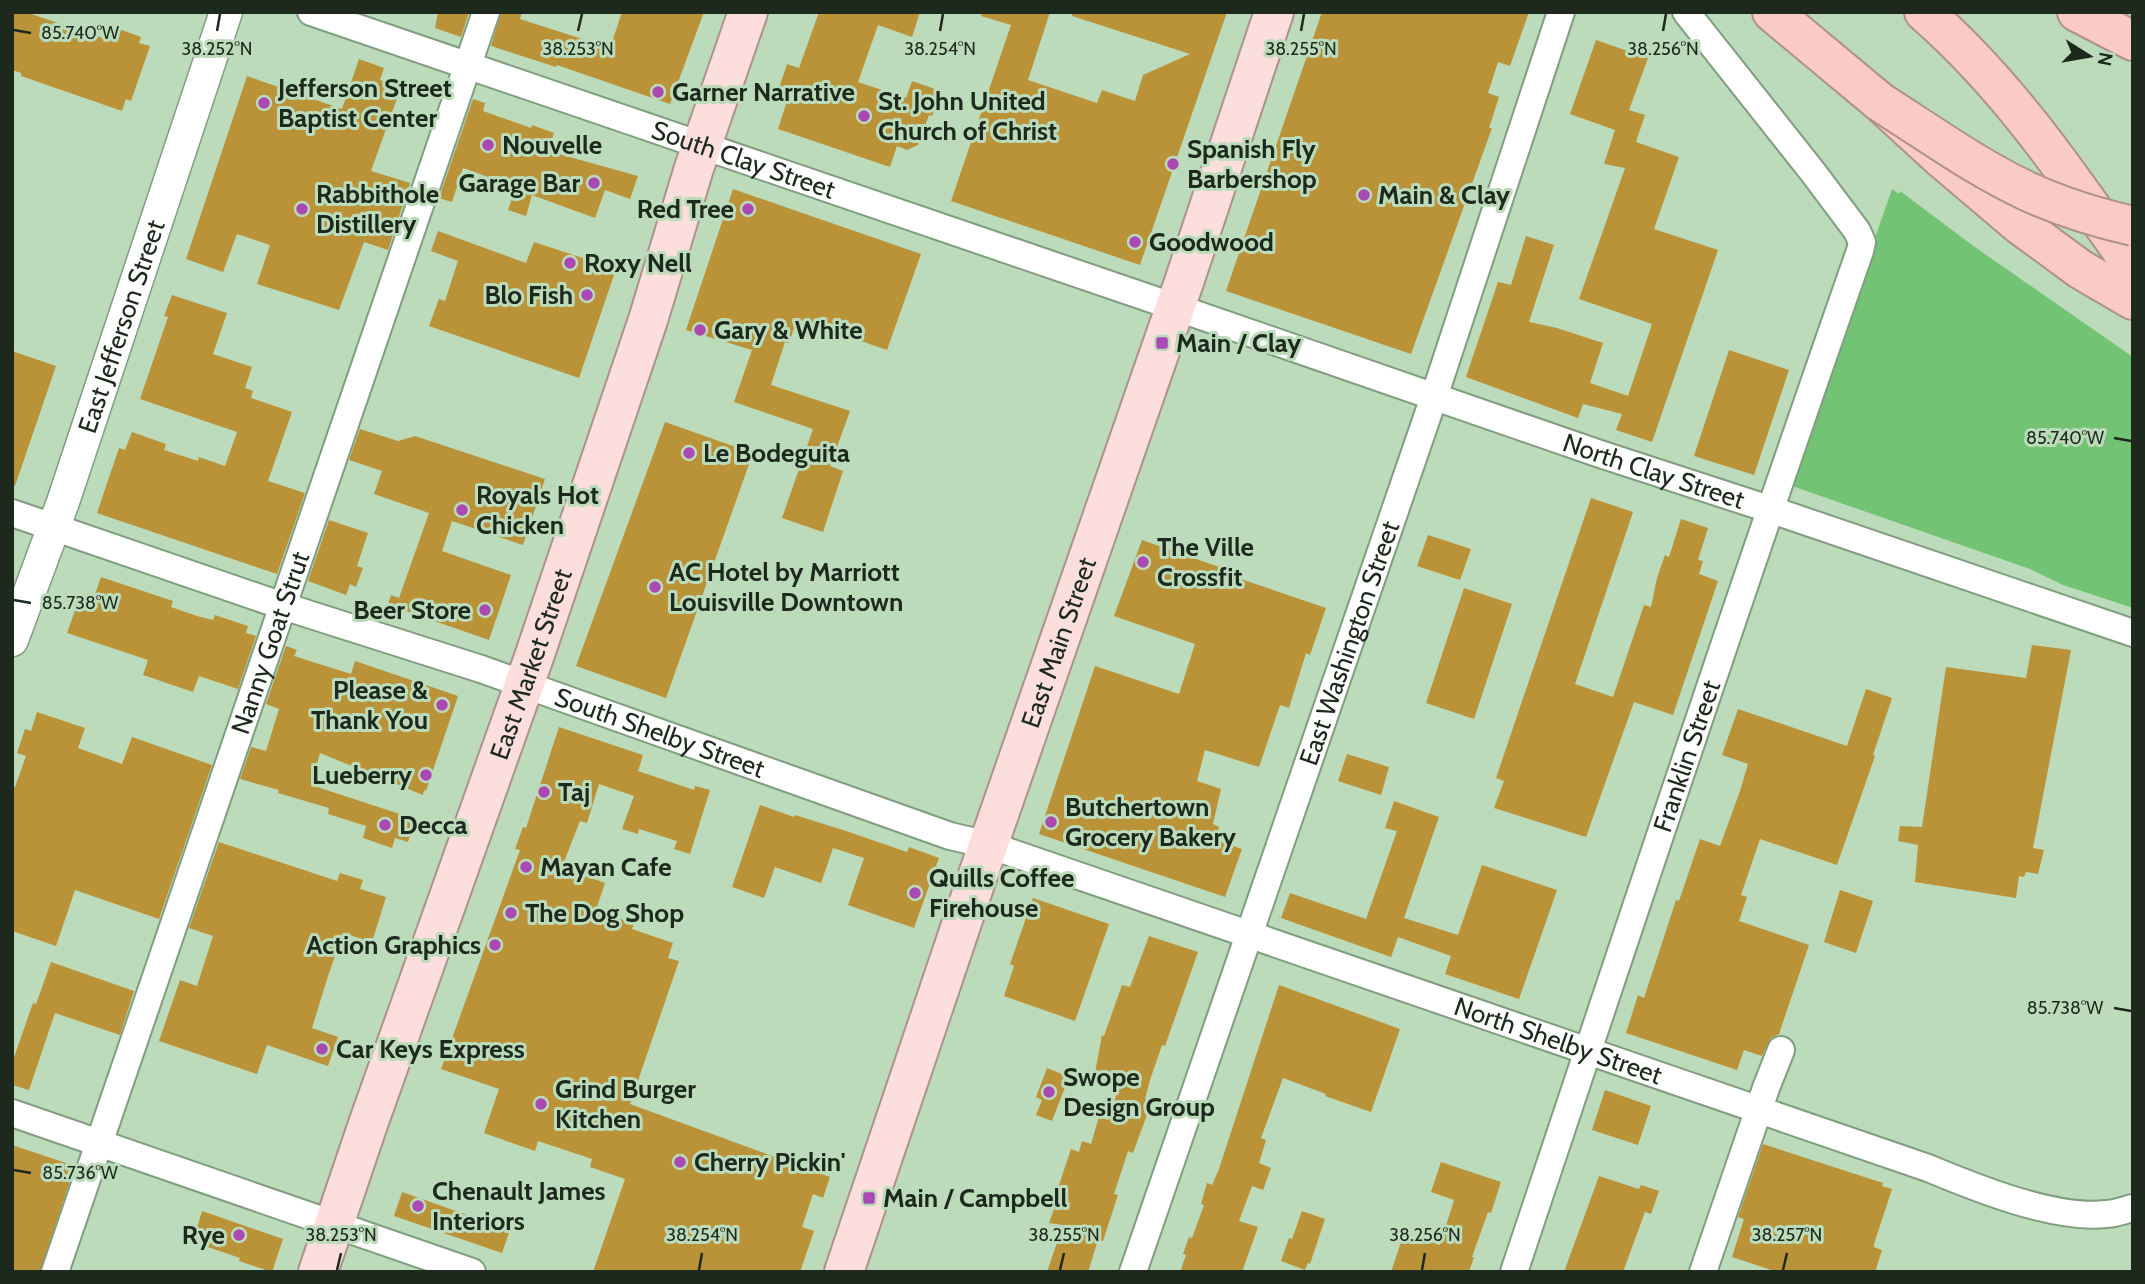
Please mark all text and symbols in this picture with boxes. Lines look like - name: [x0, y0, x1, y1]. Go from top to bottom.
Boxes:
- north arrow: [2054, 21, 2124, 91]
- text: 85.740°W: [41, 22, 119, 44]
- text: 38.252°N: [182, 38, 252, 60]
- text: 38.253°N: [542, 38, 614, 60]
- text: 38.254°N: [904, 38, 976, 60]
- text: 38.255°N: [1265, 38, 1337, 60]
- text: 38.256°N: [1627, 38, 1699, 60]
- text: N: [2093, 50, 2118, 68]
- place label: Jefferson Street Baptist Center: [277, 72, 452, 134]
- place label: Garner Narrative: [672, 76, 855, 108]
- marker: Garner Narrative: [650, 84, 666, 100]
- place label: St. John United Church of Christ: [878, 85, 1057, 147]
- marker: Jefferson Street Baptist Center: [256, 95, 272, 111]
- marker: St. John United Church of Christ: [856, 108, 872, 124]
- street label: South Clay Street: [648, 114, 840, 206]
- place label: Nouvelle: [502, 129, 602, 161]
- place label: Spanish Fly Barbershop: [1187, 133, 1317, 195]
- marker: Nouvelle: [480, 137, 496, 153]
- marker: Spanish Fly Barbershop: [1165, 156, 1181, 172]
- place label: Garage Bar: [458, 167, 580, 199]
- marker: Garage Bar: [586, 175, 602, 191]
- place label: Rabbithole Distillery: [316, 178, 439, 240]
- place label: Main & Clay: [1378, 179, 1510, 211]
- marker: Main & Clay: [1356, 187, 1372, 203]
- place label: Red Tree: [637, 193, 734, 225]
- marker: Rabbithole Distillery: [294, 201, 310, 217]
- marker: Red Tree: [740, 201, 756, 217]
- street label: East Jefferson Street: [71, 216, 172, 437]
- place label: Goodwood: [1149, 226, 1274, 258]
- marker: Goodwood: [1127, 234, 1143, 250]
- place label: Roxy Nell: [584, 247, 692, 279]
- marker: Roxy Nell: [562, 255, 578, 271]
- place label: Blo Fish: [484, 279, 573, 311]
- marker: Blo Fish: [579, 287, 595, 303]
- place label: Gary & White: [714, 314, 863, 346]
- marker: Gary & White: [692, 322, 708, 338]
- place label: Main / Clay: [1176, 327, 1301, 359]
- marker: Main / Clay: [1154, 335, 1170, 351]
- street label: North Clay Street: [1559, 426, 1749, 516]
- text: 85.740°W: [2026, 427, 2104, 449]
- place label: Le Bodeguita: [703, 437, 850, 469]
- marker: Le Bodeguita: [681, 445, 697, 461]
- place label: Royals Hot Chicken: [476, 479, 599, 541]
- marker: Royals Hot Chicken: [454, 502, 470, 518]
- street label: East Washington Street: [1292, 516, 1406, 770]
- place label: The Ville Crossfit: [1157, 531, 1254, 593]
- street label: Nanny Goat Strut: [224, 547, 316, 738]
- street label: East Main Street: [1014, 553, 1103, 732]
- marker: The Ville Crossfit: [1135, 554, 1151, 570]
- place label: AC Hotel by Marriott Louisville Downtown: [669, 556, 903, 618]
- street label: East Market Street: [483, 564, 579, 764]
- marker: AC Hotel by Marriott Louisville Downtown: [647, 579, 663, 595]
- text: 85.738°W: [42, 592, 118, 614]
- place label: Beer Store: [353, 594, 471, 626]
- marker: Beer Store: [477, 602, 493, 618]
- place label: Please & Thank You: [311, 674, 429, 736]
- street label: Franklin Street: [1646, 676, 1727, 836]
- street label: South Shelby Street: [551, 681, 769, 785]
- marker: Please & Thank You: [434, 697, 450, 713]
- place label: Lueberry: [312, 759, 412, 791]
- marker: Lueberry: [418, 767, 434, 783]
- place label: Taj: [558, 776, 590, 808]
- marker: Taj: [536, 784, 552, 800]
- place label: Butchertown Grocery Bakery: [1065, 791, 1236, 853]
- place label: Decca: [399, 809, 468, 841]
- marker: Butchertown Grocery Bakery: [1043, 814, 1059, 830]
- marker: Decca: [377, 817, 393, 833]
- place label: Mayan Cafe: [540, 851, 672, 883]
- marker: Mayan Cafe: [518, 859, 534, 875]
- place label: Quills Coffee Firehouse: [929, 862, 1074, 924]
- marker: Quills Coffee Firehouse: [907, 885, 923, 901]
- place label: The Dog Shop: [525, 897, 684, 929]
- marker: The Dog Shop: [503, 905, 519, 921]
- place label: Action Graphics: [306, 929, 481, 961]
- marker: Action Graphics: [487, 937, 503, 953]
- street label: North Shelby Street: [1450, 990, 1667, 1091]
- text: 85.738°W: [2027, 997, 2103, 1019]
- place label: Car Keys Express: [336, 1033, 525, 1065]
- marker: Car Keys Express: [314, 1041, 330, 1057]
- place label: Swope Design Group: [1063, 1061, 1215, 1123]
- place label: Grind Burger Kitchen: [555, 1073, 696, 1135]
- marker: Swope Design Group: [1041, 1084, 1057, 1100]
- marker: Grind Burger Kitchen: [533, 1096, 549, 1112]
- place label: Cherry Pickin': [694, 1146, 845, 1178]
- marker: Cherry Pickin': [672, 1154, 688, 1170]
- text: 85.736°W: [42, 1162, 118, 1184]
- place label: Chenault James Interiors: [432, 1175, 606, 1237]
- place label: Main / Campbell: [883, 1182, 1067, 1214]
- marker: Main / Campbell: [861, 1190, 877, 1206]
- marker: Chenault James Interiors: [410, 1198, 426, 1214]
- place label: Rye: [182, 1219, 225, 1251]
- text: 38.253°N: [305, 1224, 377, 1246]
- text: 38.254°N: [666, 1224, 738, 1246]
- text: 38.255°N: [1028, 1224, 1100, 1246]
- text: 38.256°N: [1389, 1224, 1461, 1246]
- text: 38.257°N: [1752, 1224, 1822, 1246]
- marker: Rye: [231, 1227, 247, 1243]

